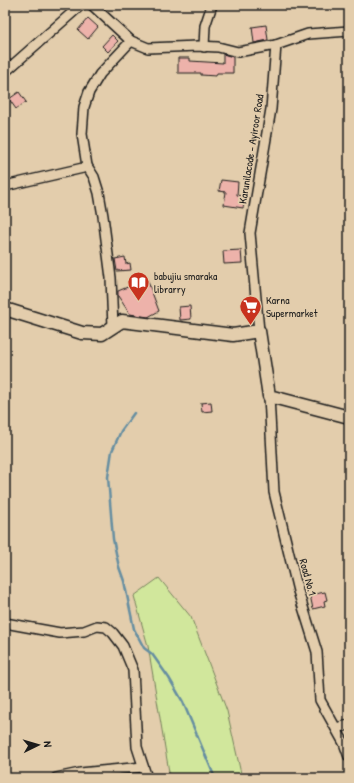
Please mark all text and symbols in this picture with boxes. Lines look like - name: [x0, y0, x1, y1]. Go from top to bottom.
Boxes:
- street label: Karunilacode - Ayiroor Road: [235, 93, 267, 205]
- library icon: babujiu smaraka librarry: [126, 269, 152, 302]
- place label: babujiu smaraka librarry: [154, 269, 218, 296]
- supermarket icon: Karna Supermarket: [237, 293, 263, 326]
- place label: Karna Supermarket: [266, 293, 318, 320]
- street label: Road No.1: [296, 557, 320, 597]
- north arrow: [18, 725, 58, 765]
- text: N: [41, 741, 55, 748]

